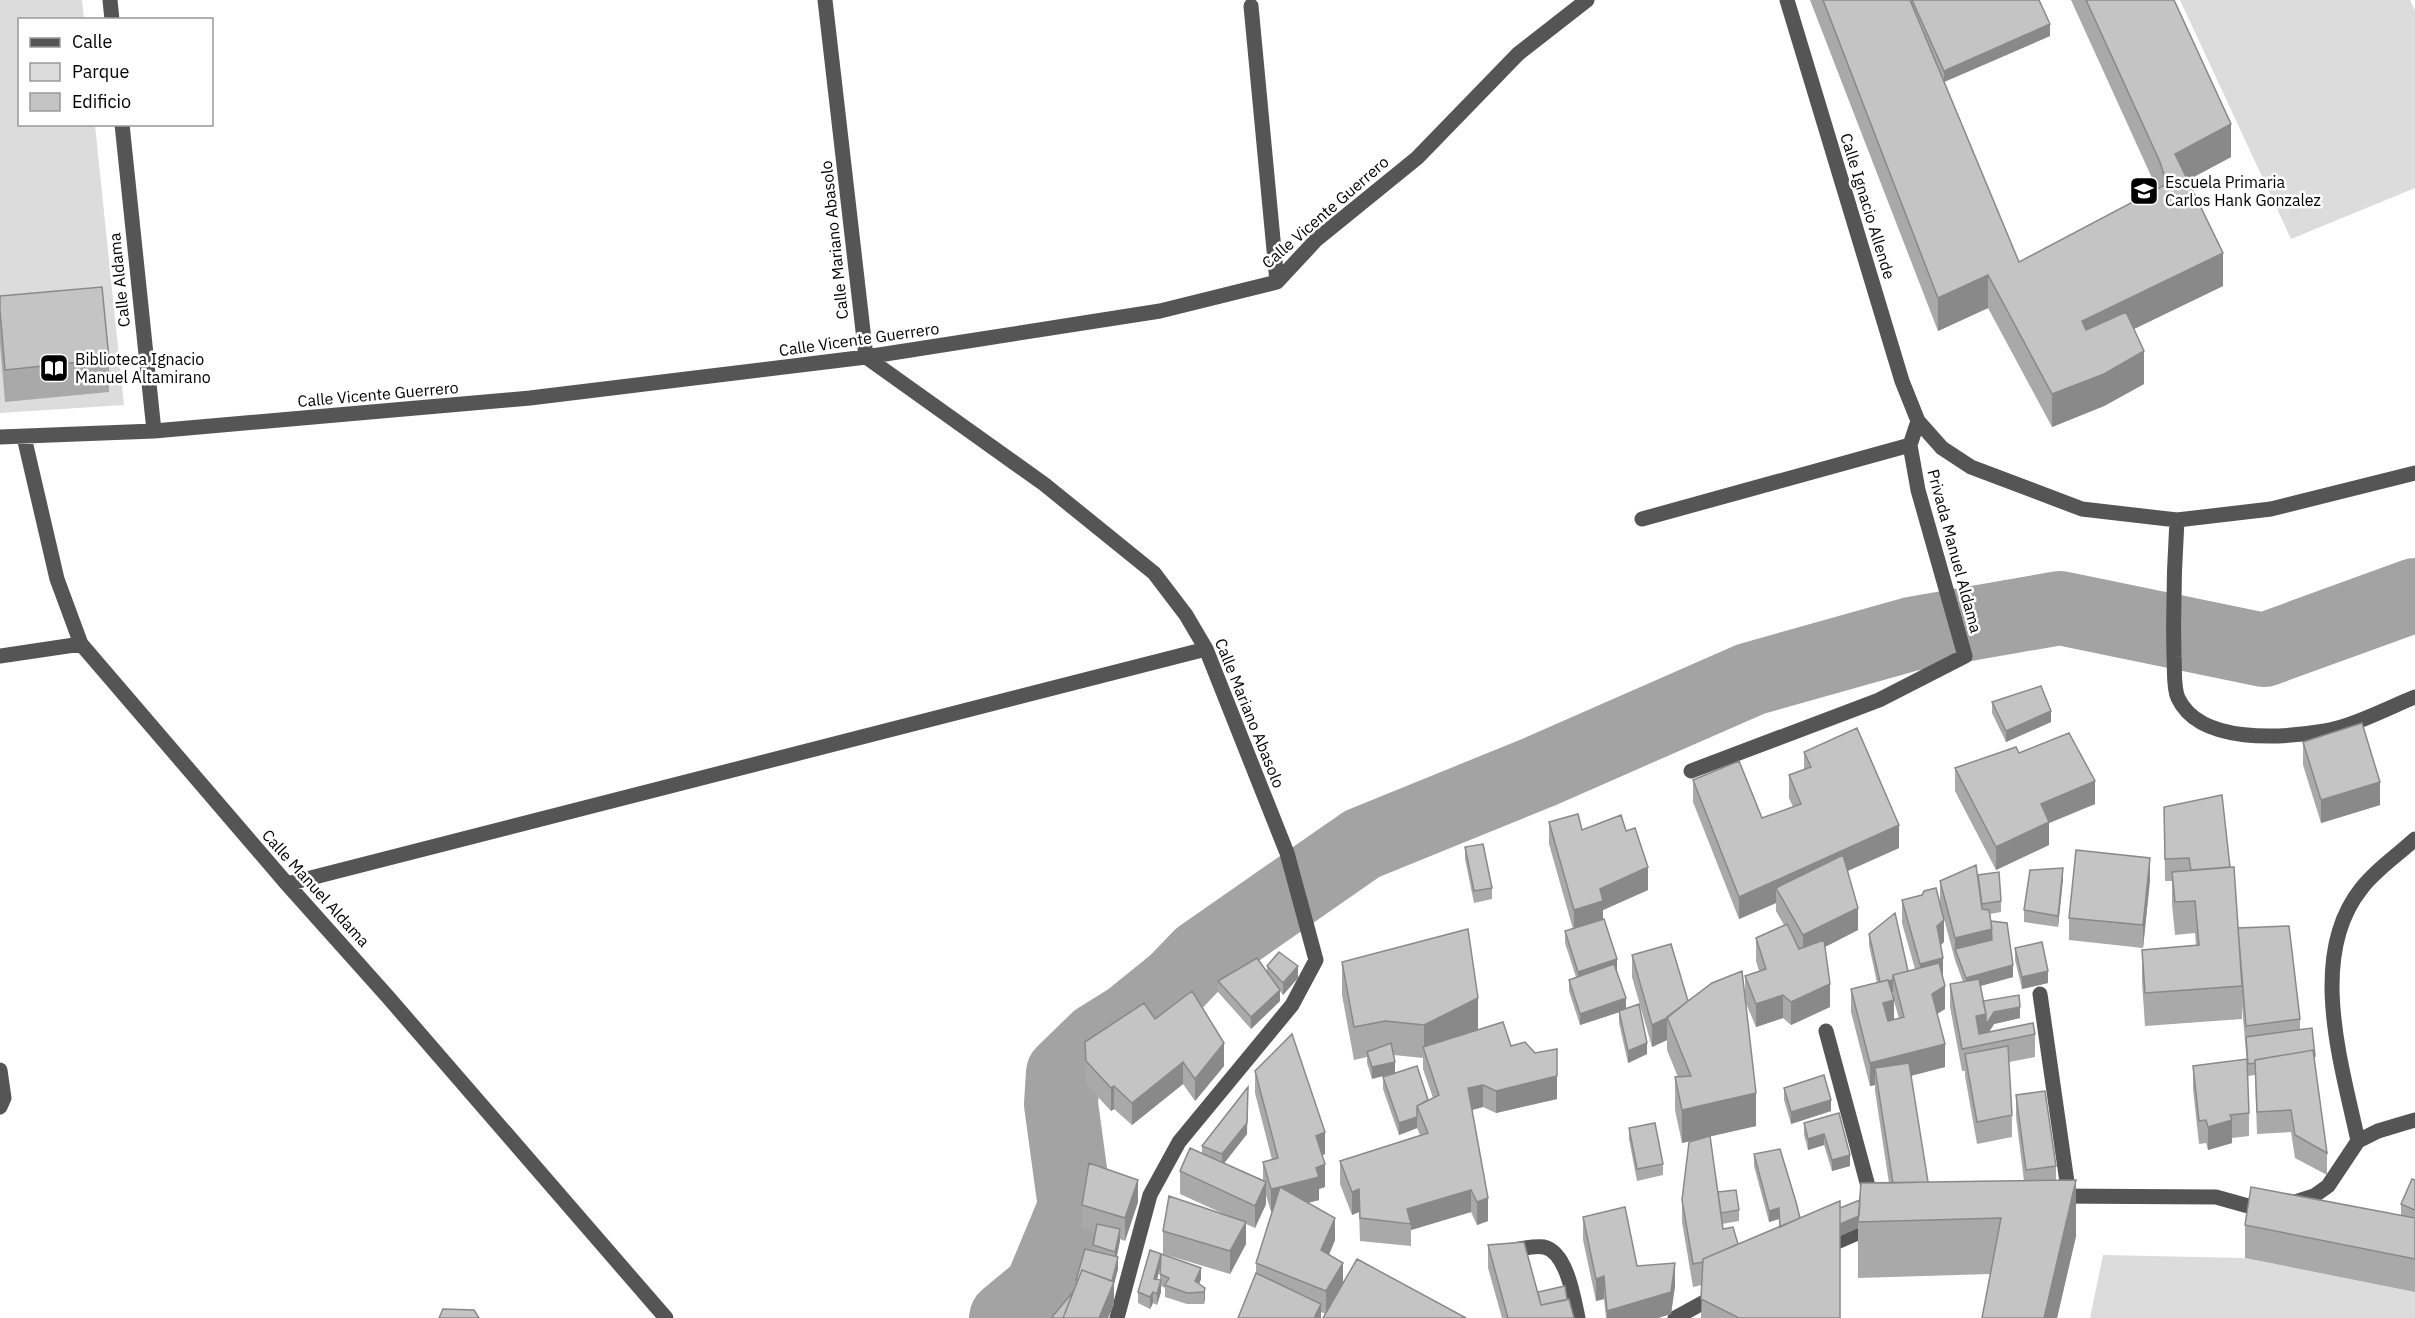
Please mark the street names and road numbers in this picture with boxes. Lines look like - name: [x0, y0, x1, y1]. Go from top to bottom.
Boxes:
- street label: Calle Ignacio Allende: [1836, 131, 1900, 282]
- street label: Calle Vicente Guerrero: [1257, 151, 1393, 273]
- street label: Calle Mariano Abasolo: [816, 160, 852, 320]
- street label: Calle Aldama: [104, 231, 134, 328]
- street label: Calle Vicente Guerrero: [778, 318, 940, 360]
- street label: Calle Vicente Guerrero: [297, 377, 459, 411]
- street label: Privada Manuel Aldama: [1923, 467, 1987, 636]
- street label: Calle Mariano Abasolo: [1211, 635, 1289, 791]
- street label: Calle Manuel Aldama: [258, 825, 374, 951]

